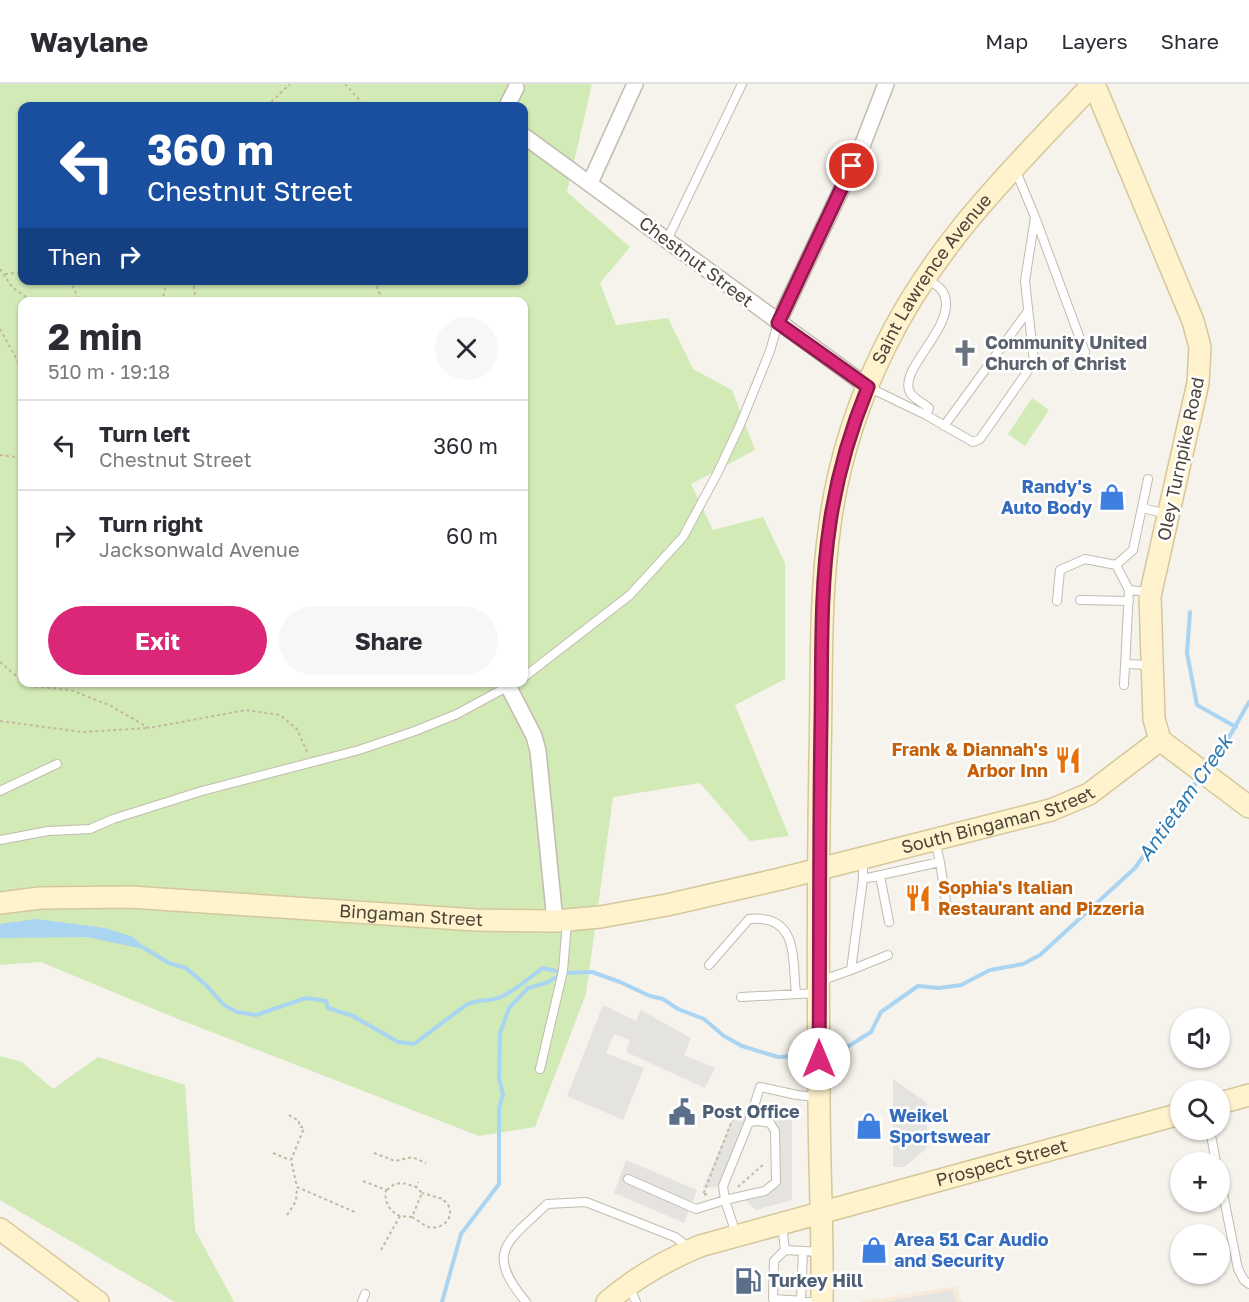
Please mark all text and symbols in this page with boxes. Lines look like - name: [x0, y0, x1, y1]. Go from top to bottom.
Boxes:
- text: Waylane: [30, 25, 148, 58]
- text: Map: [985, 28, 1028, 54]
- text: Layers: [1061, 28, 1128, 54]
- text: Share: [1161, 28, 1219, 54]
- text: 360 m: [147, 124, 274, 174]
- icon: left: [48, 126, 126, 204]
- pin: [826, 140, 877, 191]
- icon: arrive: [835, 149, 868, 182]
- text: Chestnut Street: [147, 175, 353, 207]
- street label: Saint Lawrence Avenue: [866, 189, 996, 367]
- street label: Chestnut Street: [635, 211, 758, 311]
- icon: right: [113, 240, 146, 273]
- text: Then: [48, 243, 101, 270]
- text: 2 min: [48, 315, 142, 358]
- button: close: [435, 317, 498, 380]
- place label: Community United Church of Christ: [985, 331, 1147, 374]
- church icon: Community United Church of Christ: [950, 338, 980, 368]
- text: 510 m · 19:18: [48, 359, 170, 383]
- street label: Oley Turnpike Road: [1152, 375, 1208, 543]
- text: Turn left: [99, 420, 190, 447]
- icon: left: [48, 429, 81, 462]
- text: 360 m: [433, 432, 498, 459]
- text: Chestnut Street: [99, 447, 252, 471]
- place label: Randy's Auto Body: [1001, 475, 1092, 518]
- shop icon: Randy's Auto Body: [1097, 482, 1127, 512]
- text: Turn right: [99, 510, 203, 537]
- icon: right: [48, 519, 81, 552]
- text: 60 m: [446, 522, 498, 549]
- text: Jacksonwald Avenue: [99, 537, 300, 561]
- button: Exit: [48, 606, 267, 675]
- button: Share: [279, 606, 498, 675]
- water label: Antietam Creek: [1132, 728, 1238, 865]
- place label: Frank & Diannah's Arbor Inn: [891, 738, 1048, 781]
- restaurant icon: Frank & Diannah's Arbor Inn: [1053, 745, 1083, 775]
- street label: South Bingaman Street: [899, 781, 1099, 858]
- place label: Sophia's Italian Restaurant and Pizzeria: [938, 876, 1144, 919]
- restaurant icon: Sophia's Italian Restaurant and Pizzeria: [903, 883, 933, 913]
- street label: Bingaman Street: [338, 899, 483, 930]
- map controls: [1170, 1008, 1230, 1284]
- button: sound: [1170, 1008, 1230, 1068]
- position arrow: [787, 1027, 851, 1091]
- button: search: [1170, 1080, 1230, 1140]
- public building icon: Post Office: [667, 1097, 697, 1127]
- place label: Post Office: [702, 1100, 800, 1122]
- place label: Weikel Sportswear: [889, 1104, 990, 1147]
- shop icon: Weikel Sportswear: [854, 1111, 884, 1141]
- street label: Prospect Street: [933, 1133, 1070, 1191]
- button: +: [1170, 1152, 1230, 1212]
- button: −: [1170, 1224, 1230, 1284]
- place label: Area 51 Car Audio and Security: [894, 1228, 1049, 1271]
- shop icon: Area 51 Car Audio and Security: [859, 1235, 889, 1265]
- fuel station icon: Turkey Hill: [733, 1266, 763, 1296]
- place label: Turkey Hill: [768, 1269, 863, 1291]

